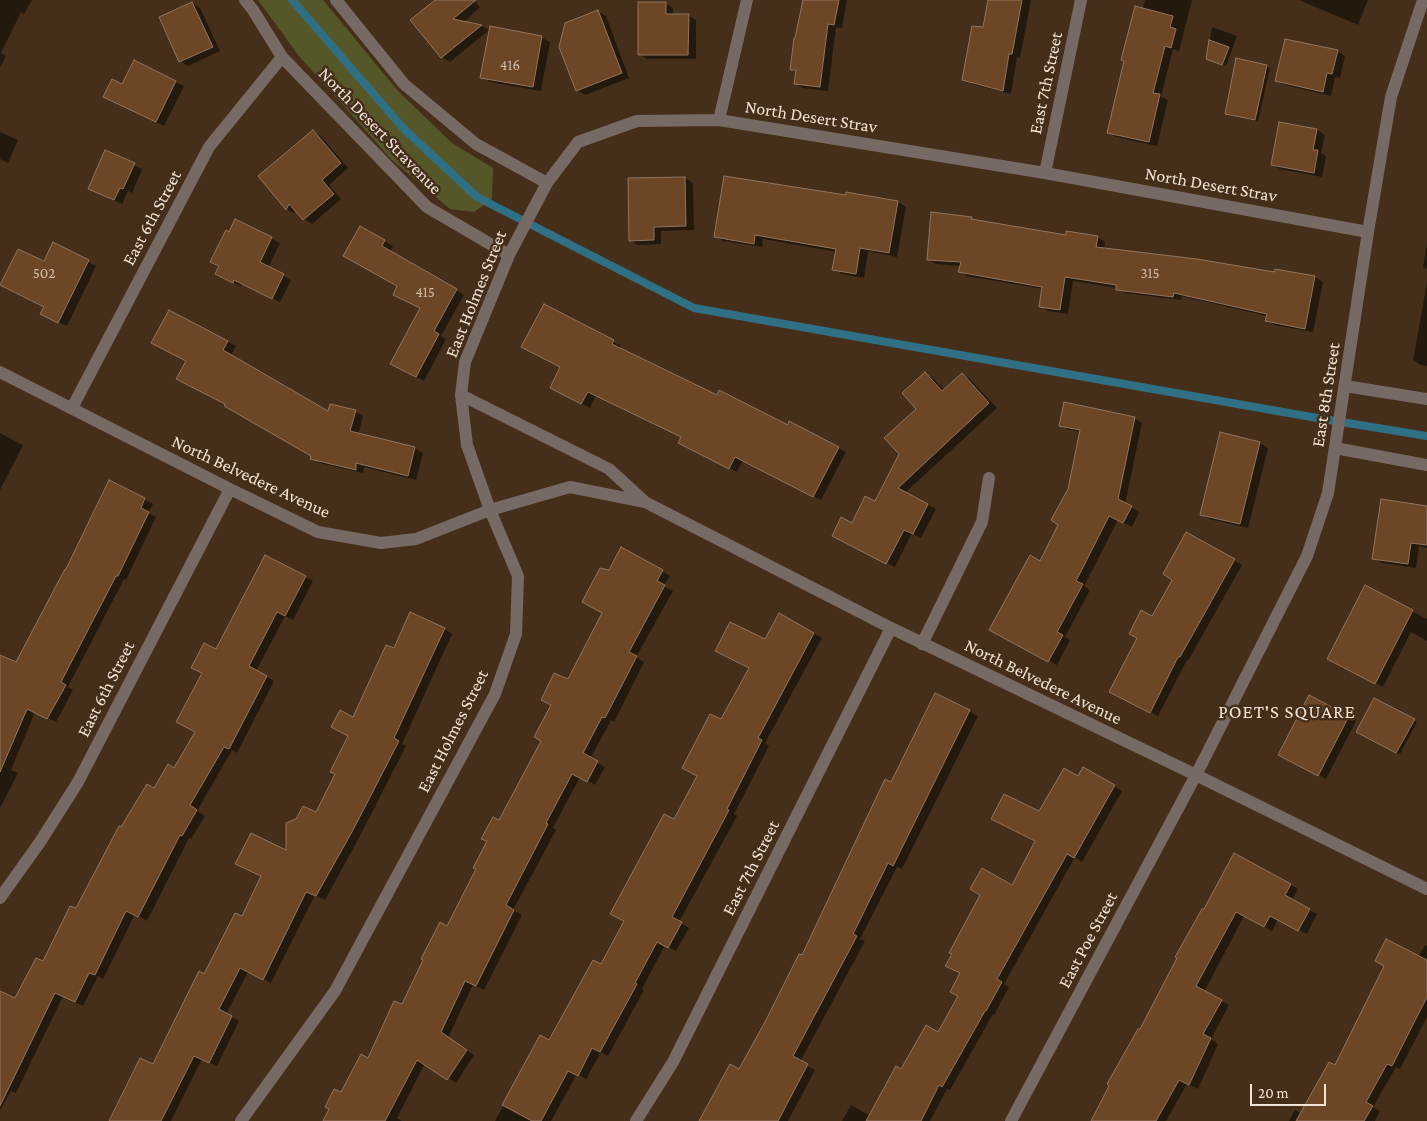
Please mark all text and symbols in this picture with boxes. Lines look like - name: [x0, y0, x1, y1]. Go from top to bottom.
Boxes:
- street label: East 7th Street: [1025, 30, 1067, 136]
- house number: 416: [500, 56, 520, 74]
- street label: North Desert Stravenue: [314, 63, 446, 199]
- street label: North Desert Strav: [743, 96, 879, 138]
- street label: North Desert Strav: [1143, 163, 1279, 207]
- street label: East 6th Street: [118, 167, 186, 269]
- street label: East Holmes Street: [441, 227, 511, 361]
- house number: 502: [33, 264, 55, 282]
- house number: 315: [1140, 264, 1160, 282]
- house number: 415: [415, 283, 435, 301]
- street label: East 8th Street: [1307, 341, 1345, 449]
- street label: North Belvedere Avenue: [168, 431, 334, 523]
- street label: North Belvedere Avenue: [961, 635, 1125, 729]
- street label: East 6th Street: [73, 637, 139, 741]
- street label: East Holmes Street: [413, 666, 493, 796]
- district label: POET'S SQUARE: [1217, 701, 1357, 723]
- street label: East 7th Street: [718, 817, 784, 919]
- street label: East Poe Street: [1054, 888, 1122, 992]
- scale bar: [1252, 1074, 1328, 1106]
- text: 20 m: [1258, 1085, 1289, 1101]

